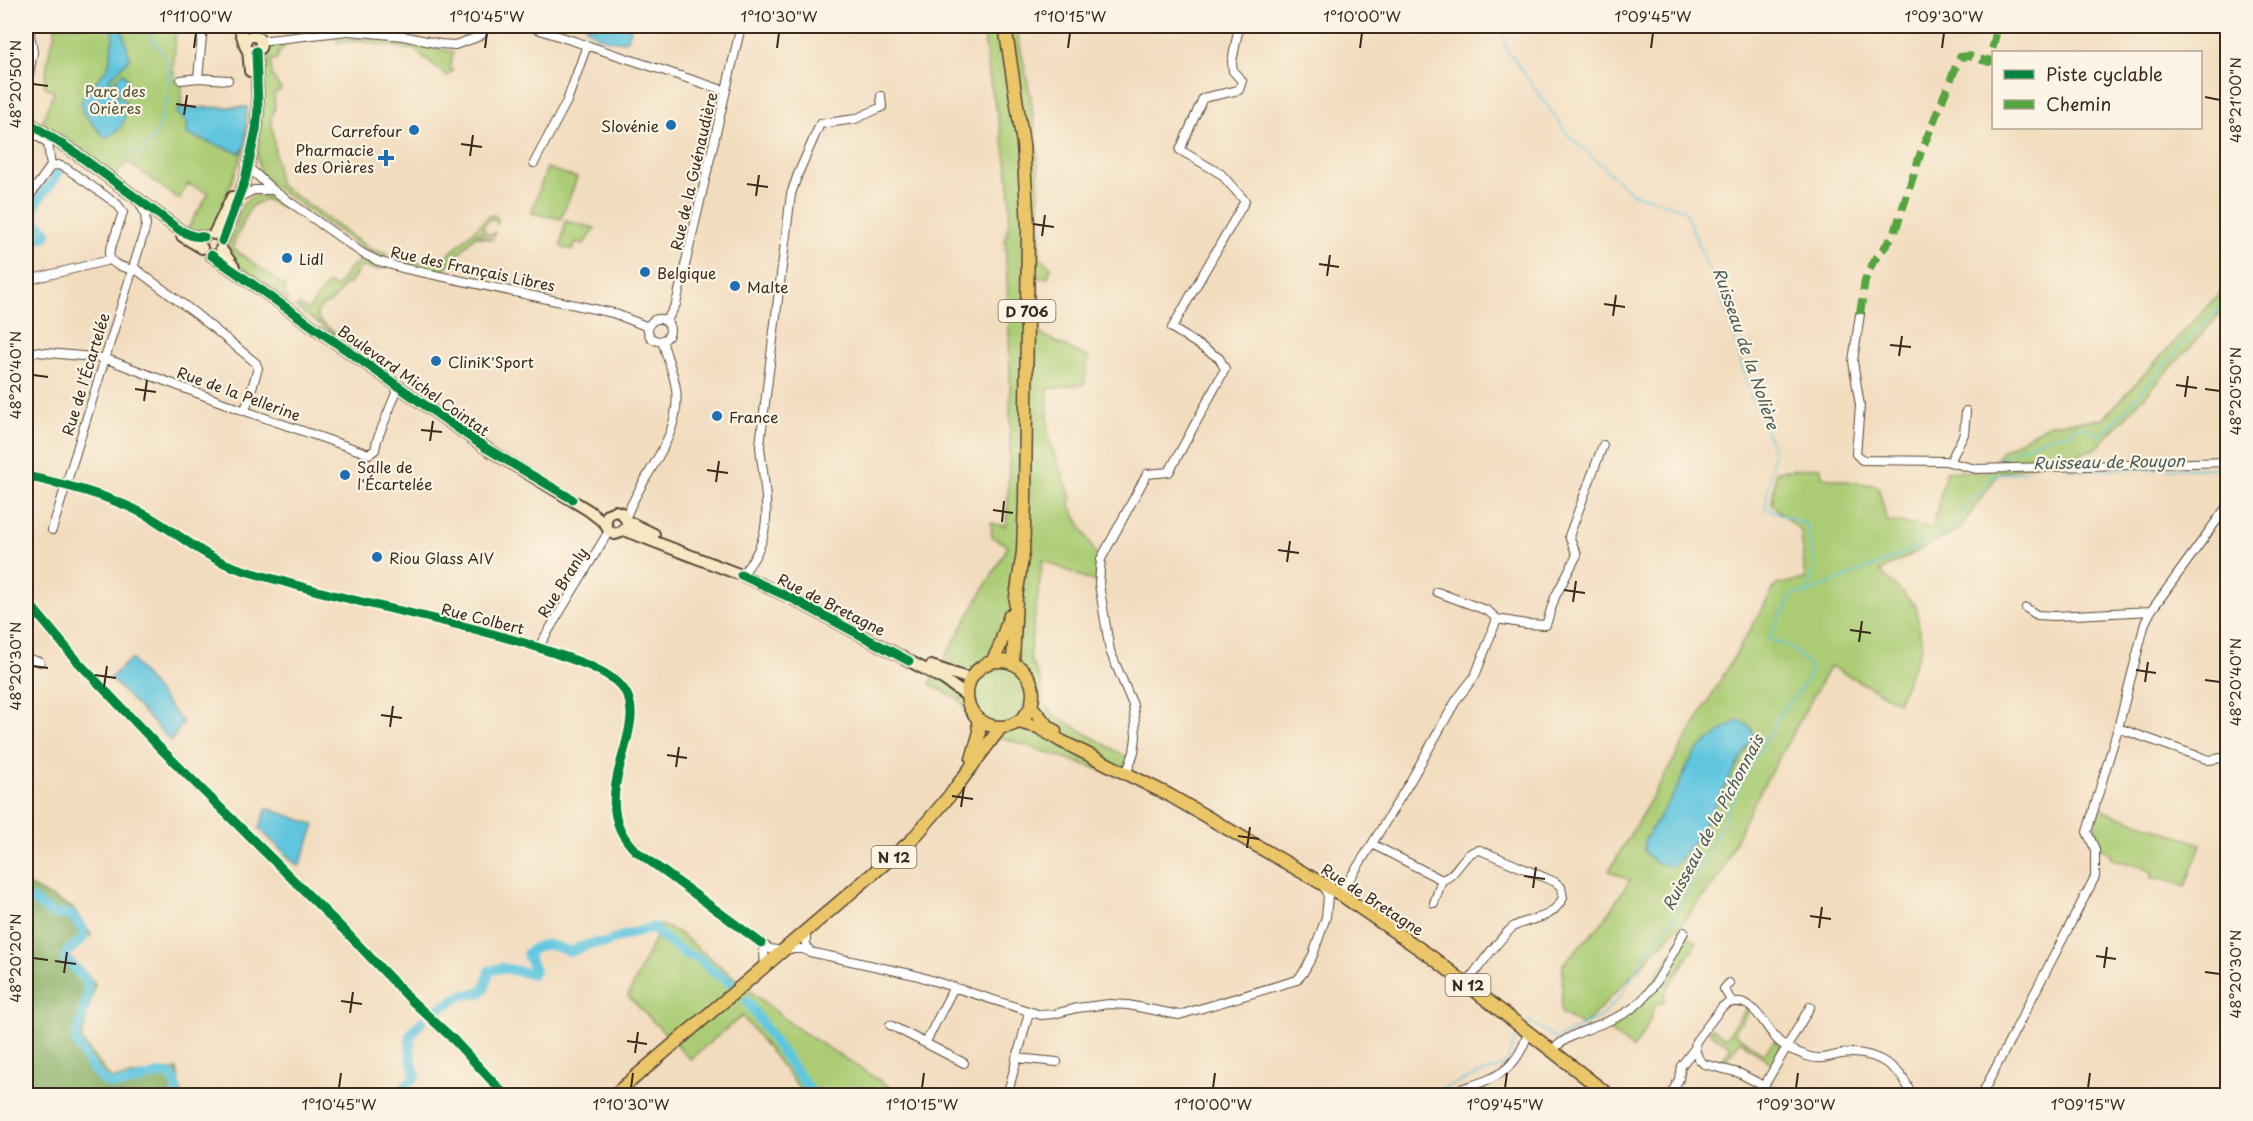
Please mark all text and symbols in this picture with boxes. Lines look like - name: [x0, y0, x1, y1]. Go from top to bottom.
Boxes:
- text: 1°11'00"W: [160, 4, 233, 27]
- text: 1°10'45"W: [450, 4, 525, 27]
- text: 1°10'30"W: [741, 4, 818, 27]
- text: 1°10'15"W: [1034, 4, 1107, 27]
- text: 1°10'00"W: [1323, 4, 1401, 27]
- text: 1°09'45"W: [1615, 4, 1692, 27]
- text: 1°09'30"W: [1905, 4, 1984, 27]
- text: 48°20'50"N: [3, 40, 26, 128]
- legend: [1992, 51, 2202, 129]
- text: 48°21'00"N: [2223, 57, 2246, 143]
- text: Piste cyclable: [2046, 60, 2163, 87]
- park label: Parc des Orières: [84, 79, 146, 119]
- street label: Rue de la Guénaudière: [664, 90, 722, 252]
- text: Chemin: [2046, 90, 2111, 117]
- place label: Slovénie: [601, 114, 659, 137]
- marker: Slovénie: [664, 118, 678, 132]
- place label: Carrefour: [331, 119, 402, 142]
- marker: Carrefour: [407, 123, 421, 137]
- place label: Pharmacie des Orières: [294, 138, 374, 178]
- marker: Pharmacie des Orières: [379, 151, 393, 165]
- street label: Rue des Français Libres: [389, 239, 558, 297]
- place label: Lidl: [299, 247, 324, 270]
- marker: Lidl: [280, 251, 294, 265]
- place label: Belgique: [657, 261, 716, 284]
- water label: Ruisseau de la Nolière: [1708, 264, 1787, 434]
- marker: Belgique: [638, 265, 652, 279]
- place label: Malte: [747, 275, 788, 298]
- marker: Malte: [728, 279, 742, 293]
- road number: D 706: [998, 300, 1056, 322]
- street label: Rue de l'Écartelée: [55, 310, 115, 438]
- street label: Boulevard Michel Cointat: [334, 319, 494, 441]
- text: 48°20'40"N: [3, 331, 26, 419]
- text: 48°20'50"N: [2223, 347, 2246, 435]
- place label: CliniK'Sport: [448, 350, 534, 373]
- marker: CliniK'Sport: [429, 354, 443, 368]
- street label: Rue de la Pellerine: [174, 360, 304, 426]
- place label: France: [729, 405, 778, 428]
- marker: France: [710, 409, 724, 423]
- water label: Ruisseau de Rouyon: [2033, 448, 2186, 474]
- place label: Salle de l'Écartelée: [357, 455, 433, 495]
- marker: Salle de l'Écartelée: [338, 468, 352, 482]
- street label: Rue Branly: [531, 542, 593, 622]
- place label: Riou Glass AIV: [389, 546, 495, 569]
- marker: Riou Glass AIV: [370, 550, 384, 564]
- street label: Rue de Bretagne: [774, 567, 890, 641]
- street label: Rue Colbert: [439, 597, 527, 639]
- text: 48°20'30"N: [3, 622, 26, 710]
- text: 48°20'40"N: [2223, 638, 2246, 726]
- water label: Ruisseau de la Pichonnais: [1655, 728, 1769, 914]
- road number: N 12: [872, 846, 916, 868]
- street label: Rue de Bretagne: [1317, 857, 1429, 941]
- text: 48°20'20"N: [3, 913, 26, 1003]
- text: 48°20'30"N: [2223, 930, 2246, 1018]
- road number: N 12: [1446, 974, 1490, 996]
- text: 1°10'45"W: [302, 1092, 377, 1115]
- text: 1°10'30"W: [593, 1092, 670, 1115]
- text: 1°10'15"W: [886, 1092, 959, 1115]
- text: 1°10'00"W: [1174, 1092, 1252, 1115]
- text: 1°09'45"W: [1467, 1092, 1544, 1115]
- text: 1°09'30"W: [1757, 1092, 1836, 1115]
- text: 1°09'15"W: [2051, 1092, 2126, 1115]

